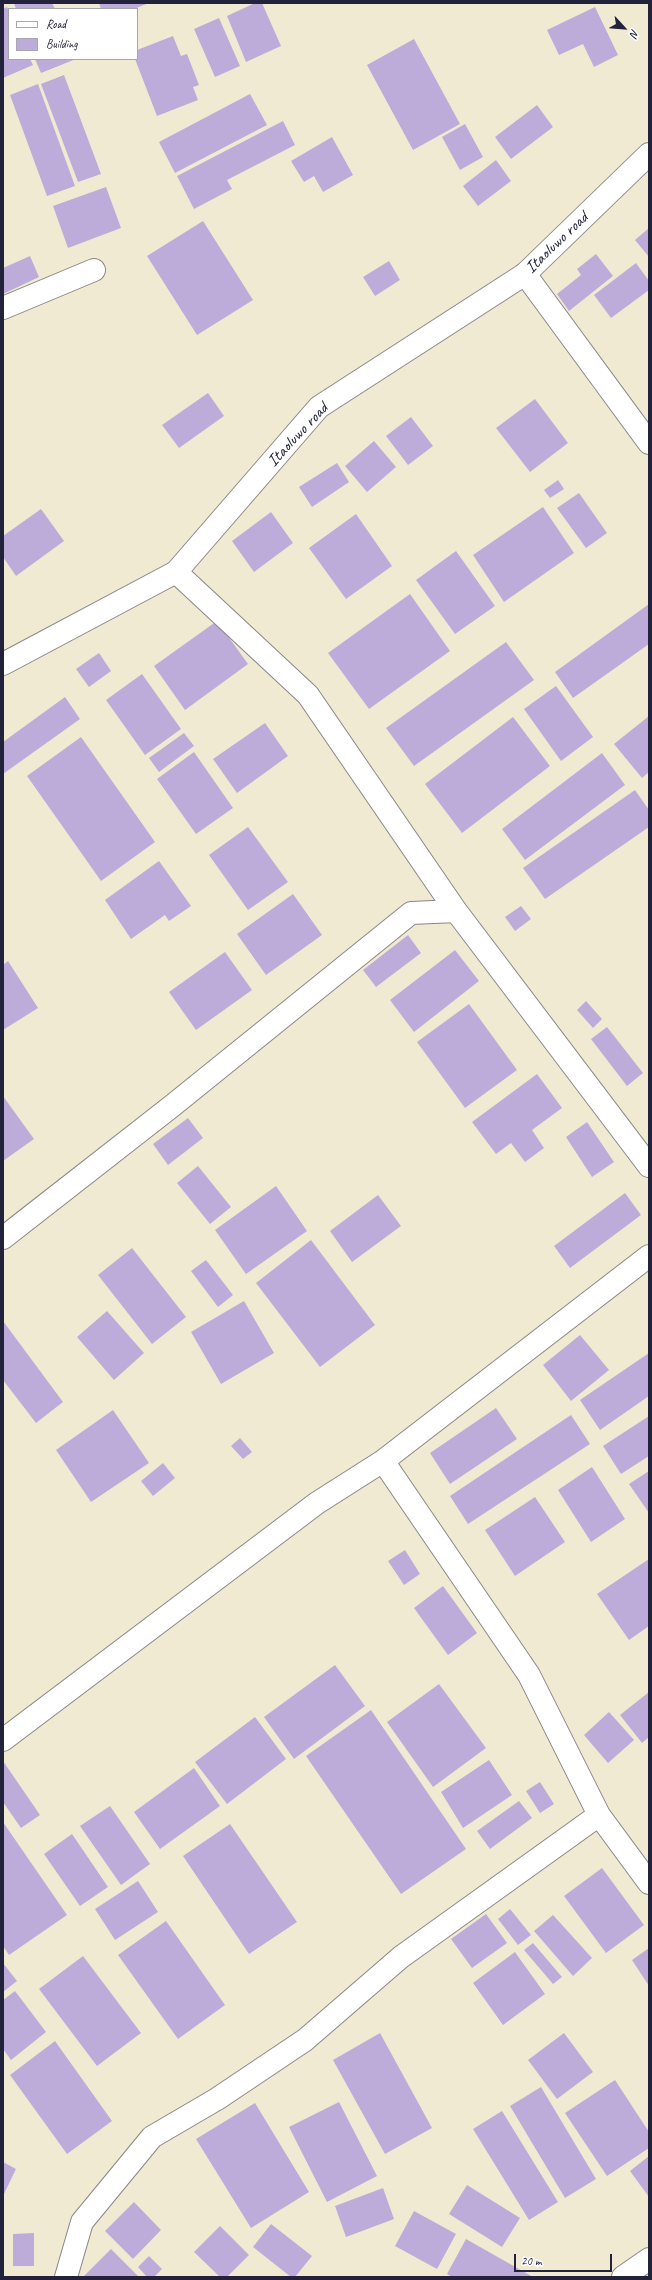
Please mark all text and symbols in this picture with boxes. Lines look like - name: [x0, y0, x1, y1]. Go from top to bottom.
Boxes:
- legend: [8, 8, 138, 60]
- north arrow: [604, 8, 644, 48]
- text: Road: [46, 16, 66, 32]
- text: N: [627, 27, 643, 39]
- text: Building: [46, 36, 78, 52]
- street label: Itaoluwo road: [521, 208, 593, 278]
- street label: Itaoluwo road: [263, 399, 333, 471]
- scale bar: [516, 2246, 614, 2272]
- text: 20 m: [521, 2253, 541, 2269]

